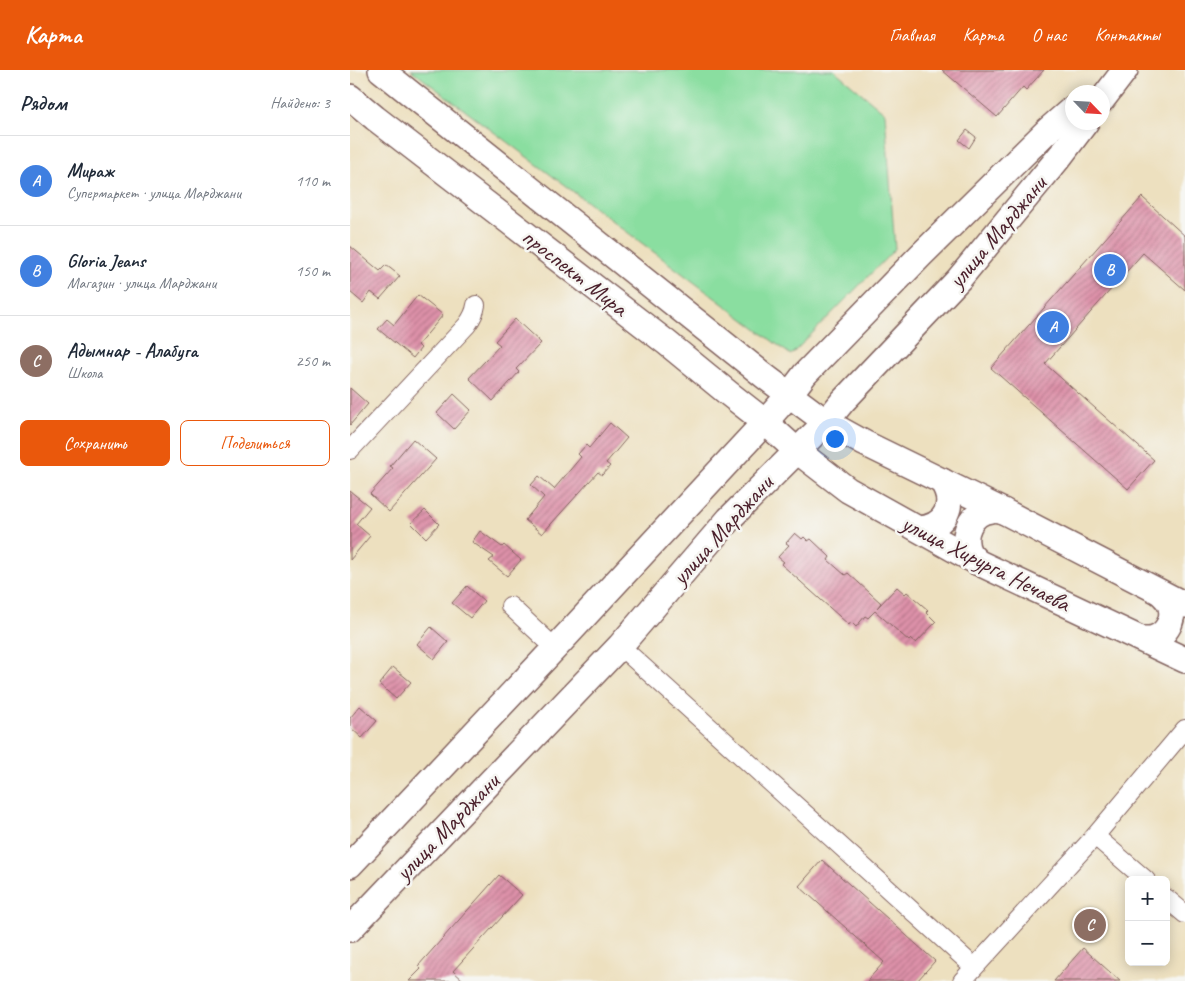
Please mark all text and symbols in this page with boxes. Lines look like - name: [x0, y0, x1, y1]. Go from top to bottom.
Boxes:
- text: Карта: [25, 20, 82, 50]
- text: Главная: [890, 24, 935, 46]
- text: Карта: [963, 24, 1004, 46]
- text: О нас: [1032, 24, 1067, 46]
- text: Контакты: [1095, 24, 1160, 46]
- north arrow: [1065, 85, 1110, 130]
- text: Рядом: [20, 90, 67, 116]
- text: Найдено: 3: [270, 93, 330, 113]
- text: Мираж: [67, 159, 114, 183]
- street label: улица Марджани: [940, 168, 1054, 296]
- text: A: [32, 171, 40, 191]
- text: 110 m: [296, 171, 330, 191]
- text: Супермаркет · улица Марджани: [67, 183, 241, 203]
- street label: проспект Мира: [516, 221, 635, 324]
- text: Gloria Jeans: [67, 249, 145, 273]
- pin: B: [1094, 251, 1126, 289]
- text: B: [32, 261, 40, 281]
- text: 150 m: [296, 261, 330, 281]
- text: Магазин · улица Марджани: [67, 273, 216, 293]
- pin: A: [1037, 308, 1069, 346]
- text: Адымнар - Алабуга: [67, 339, 198, 363]
- text: C: [32, 351, 40, 371]
- text: 250 m: [296, 351, 330, 371]
- text: Школа: [67, 363, 102, 383]
- button: Сохранить: [20, 420, 170, 466]
- button: Поделиться: [180, 420, 330, 466]
- your location: [822, 426, 848, 452]
- street label: улица Марджани: [663, 467, 781, 593]
- street label: улица Хирурга Нечаева: [895, 507, 1077, 619]
- street label: улица Марджани: [387, 765, 507, 888]
- map controls: [1125, 876, 1170, 966]
- button: +: [1125, 876, 1170, 921]
- pin: C: [1074, 906, 1106, 944]
- button: −: [1125, 921, 1170, 966]

